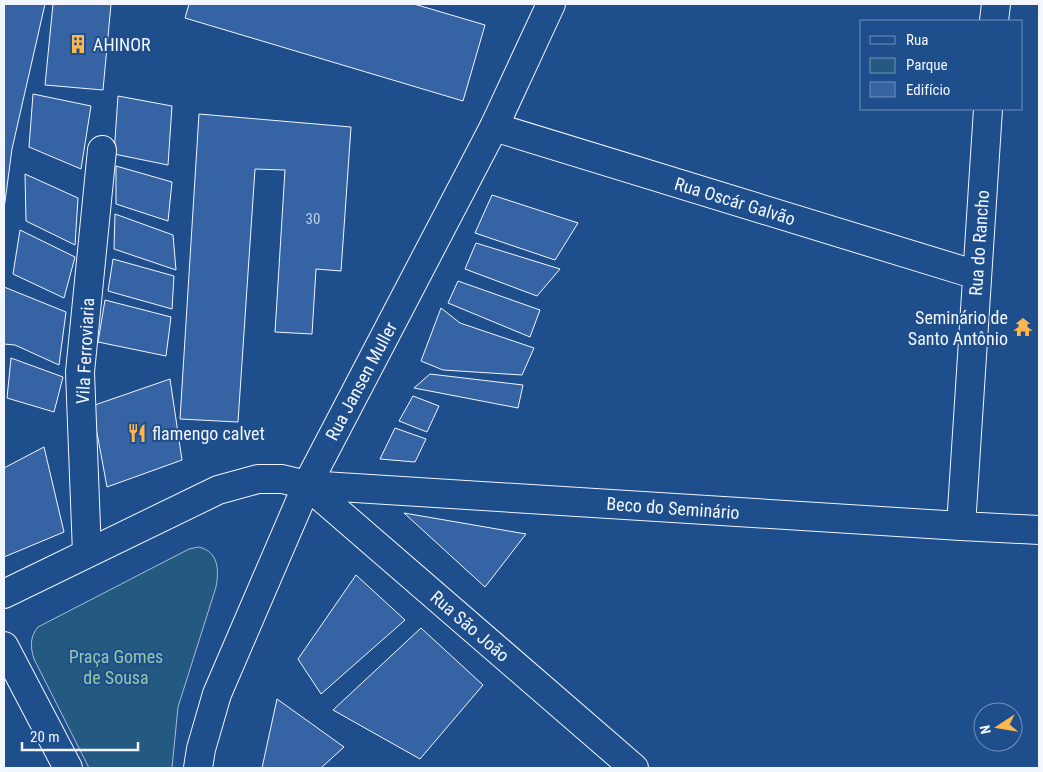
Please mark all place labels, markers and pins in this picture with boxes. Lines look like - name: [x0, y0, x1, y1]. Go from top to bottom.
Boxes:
- building icon: AHINOR: [67, 33, 89, 55]
- place label: AHINOR: [93, 34, 151, 55]
- place label: Seminário de Santo Antônio: [908, 307, 1008, 349]
- temple icon: Seminário de Santo Antônio: [1012, 316, 1034, 338]
- restaurant icon: flamengo calvet: [126, 422, 148, 444]
- place label: flamengo calvet: [152, 423, 265, 444]

